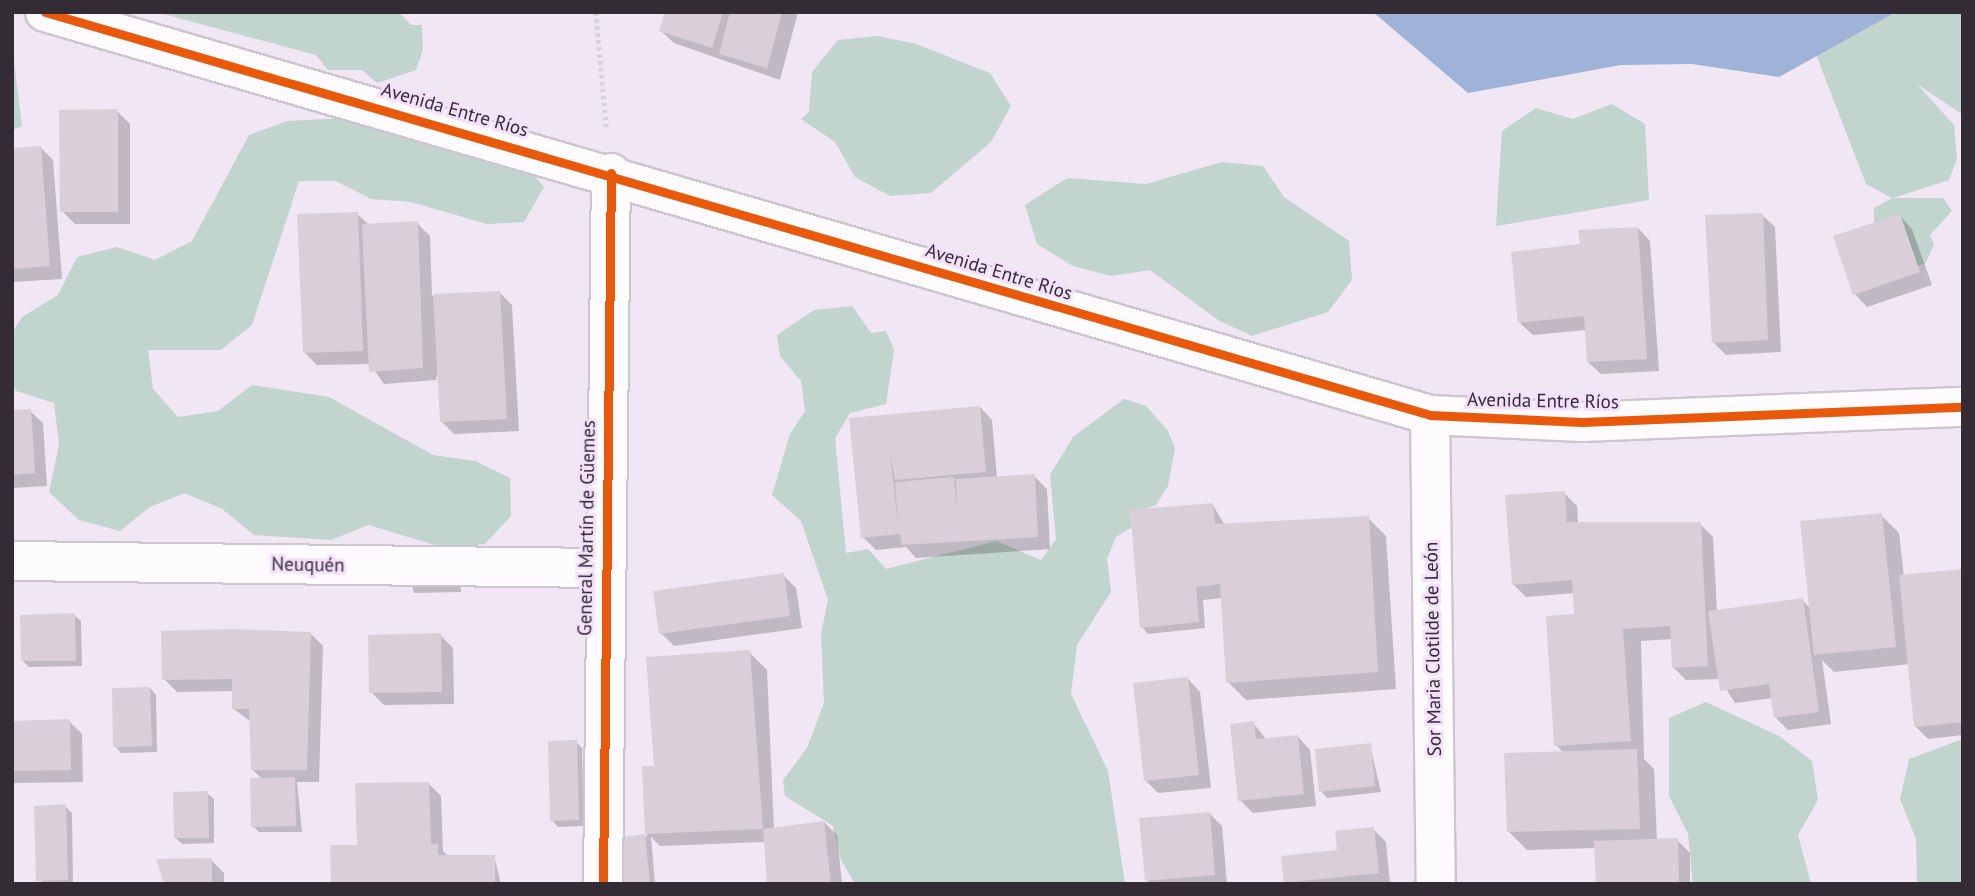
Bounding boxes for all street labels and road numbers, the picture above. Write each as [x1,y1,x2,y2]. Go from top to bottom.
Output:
street label: Avenida Entre Ríos [379,78,531,142]
street label: Avenida Entre Ríos [923,239,1075,305]
street label: Avenida Entre Ríos [1467,388,1619,414]
street label: General Martín de Güemes [574,420,600,636]
street label: Sor Maria Clotilde de León [1420,542,1446,756]
street label: Neuquén [271,553,345,577]

